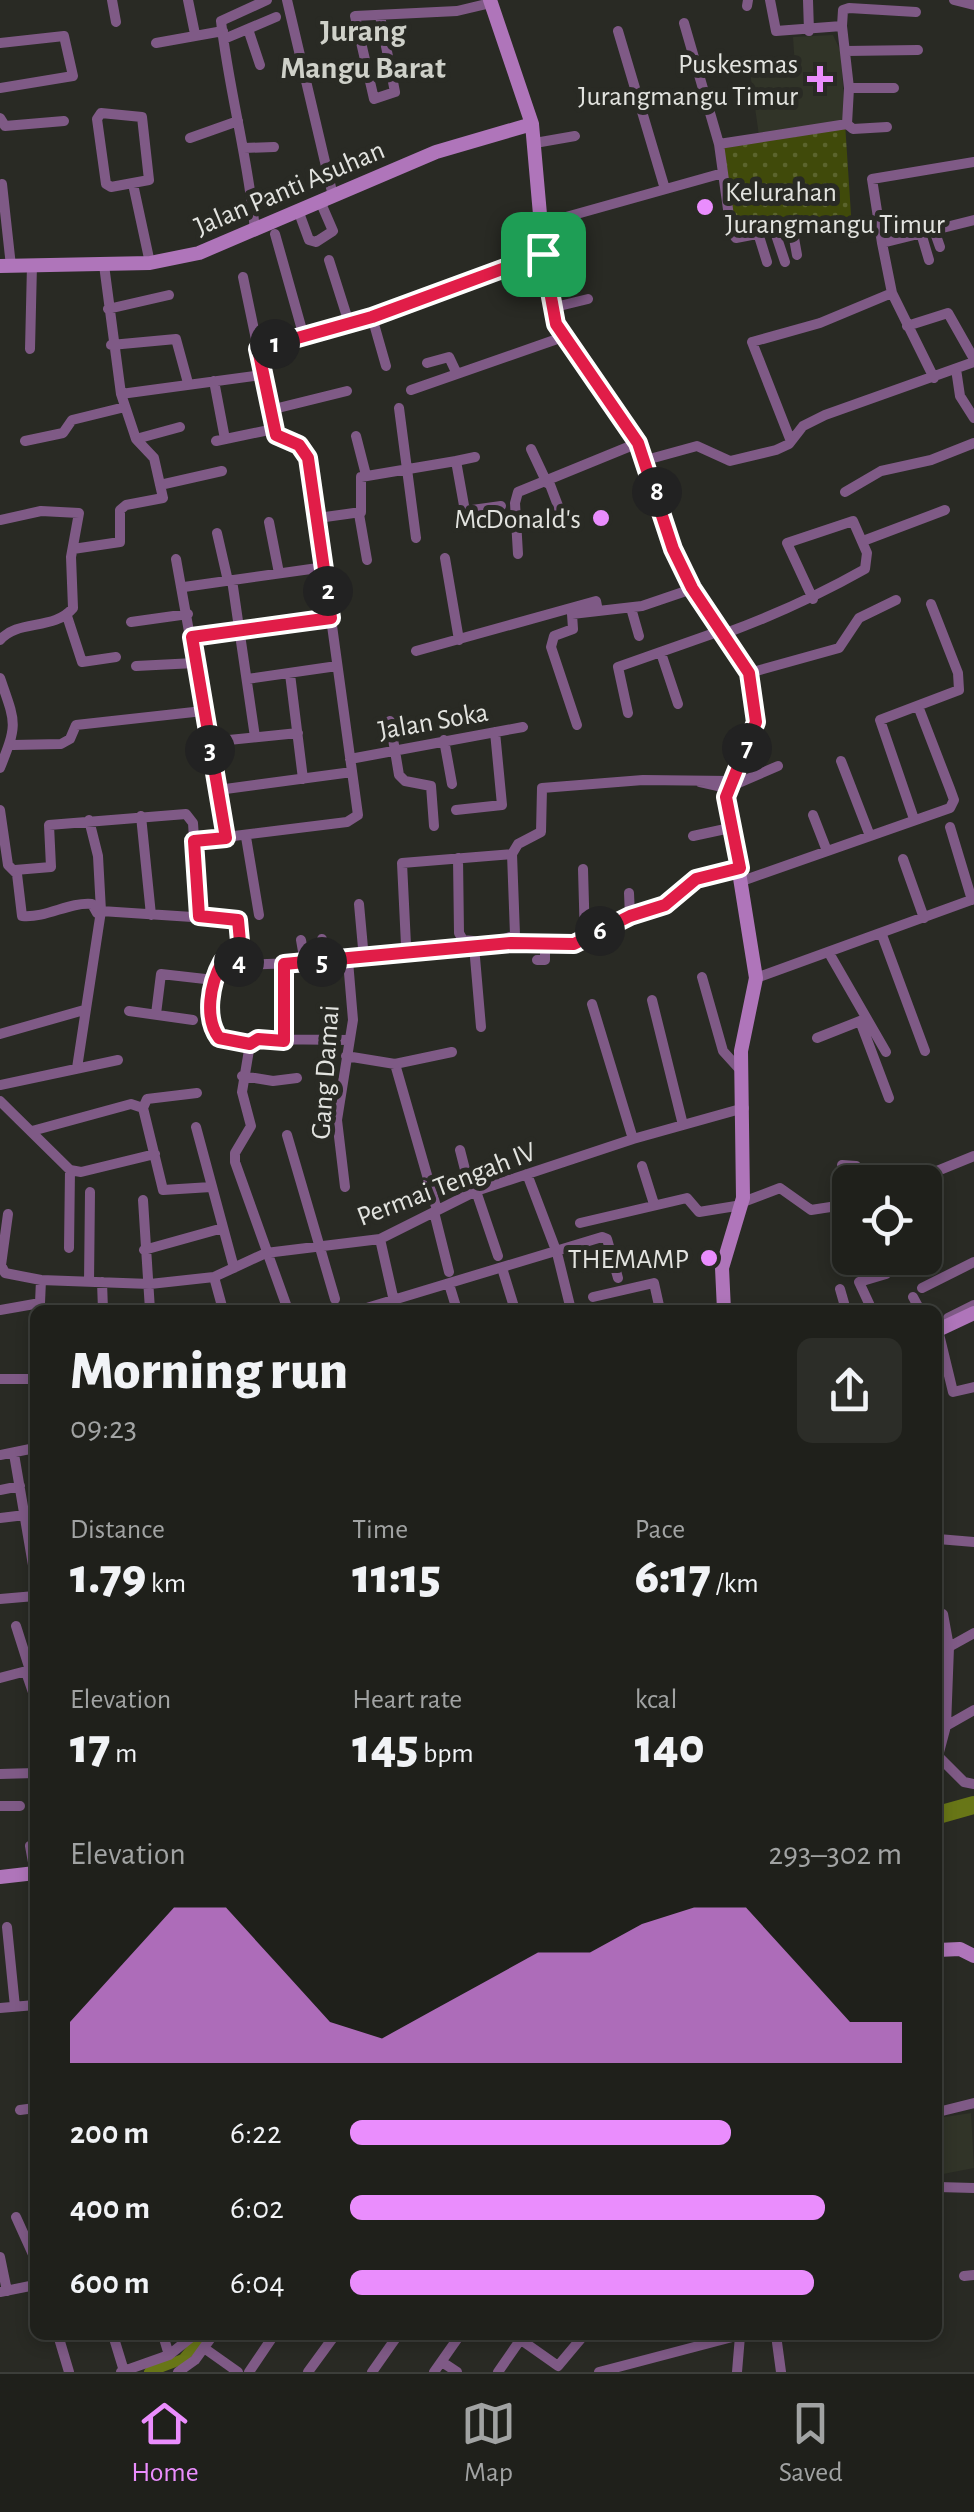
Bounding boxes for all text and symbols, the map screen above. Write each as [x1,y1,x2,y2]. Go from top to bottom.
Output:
district label: Jurang Mangu Barat [280,15,446,84]
place label: Puskesmas Jurangmangu Timur [578,51,798,111]
marker: Puskesmas Jurangmangu Timur [807,66,833,92]
street label: Jalan Panti Asuhan [191,136,389,241]
place label: Kelurahan Jurangmangu Timur [725,179,945,239]
marker: Kelurahan Jurangmangu Timur [694,196,716,218]
pin [501,212,586,297]
icon: arrive [516,227,571,282]
pin: 1 [250,319,300,369]
text: 1 [270,330,280,358]
pin: 8 [632,467,682,517]
text: 8 [650,478,664,506]
place label: McDonald's [454,506,581,534]
marker: McDonald's [590,507,612,529]
pin: 2 [303,566,353,616]
text: 2 [321,577,335,605]
street label: Jalan Soka [376,699,491,745]
pin: 7 [722,723,772,773]
pin: 3 [185,725,235,775]
text: 7 [741,734,753,762]
text: 3 [204,736,216,764]
pin: 6 [575,906,625,956]
text: 6 [593,917,607,945]
pin: 4 [214,937,264,987]
pin: 5 [297,937,347,987]
text: 4 [232,948,246,976]
text: 5 [316,948,328,976]
street label: Gang Damai [307,1004,345,1140]
street label: Permai Tengah IV [353,1138,540,1232]
map controls [832,1165,942,1275]
button: locate [832,1165,942,1275]
place label: THEMAMP [568,1246,689,1274]
marker: THEMAMP [698,1247,720,1269]
button: share [797,1338,902,1443]
text: Morning run [70,1344,348,1399]
text: 09:23 [70,1412,137,1444]
text: Distance [70,1516,165,1544]
text: Time [352,1516,408,1544]
text: Pace [635,1516,685,1544]
text: 1.79 [70,1552,146,1602]
text: 11:15 [352,1552,441,1602]
text: 6:17 [635,1552,711,1602]
text: km [146,1570,186,1598]
text: /km [711,1570,759,1598]
text: Elevation [70,1686,171,1714]
text: Heart rate [352,1686,462,1714]
text: kcal [635,1686,677,1714]
text: 17 [70,1722,110,1772]
text: 145 [352,1722,418,1772]
text: 140 [635,1722,705,1772]
text: m [110,1740,137,1768]
text: bpm [418,1740,474,1768]
text: Elevation [70,1838,186,1870]
text: 293–302 m [768,1838,902,1870]
text: 200 m [70,2117,149,2149]
text: 6:22 [230,2117,282,2149]
text: 400 m [70,2192,150,2224]
text: 6:02 [230,2192,284,2224]
text: 600 m [70,2267,149,2299]
text: 6:04 [230,2267,285,2299]
tab: Home [131,2396,199,2490]
tab: Map [461,2396,516,2490]
tab: Saved [779,2396,843,2490]

